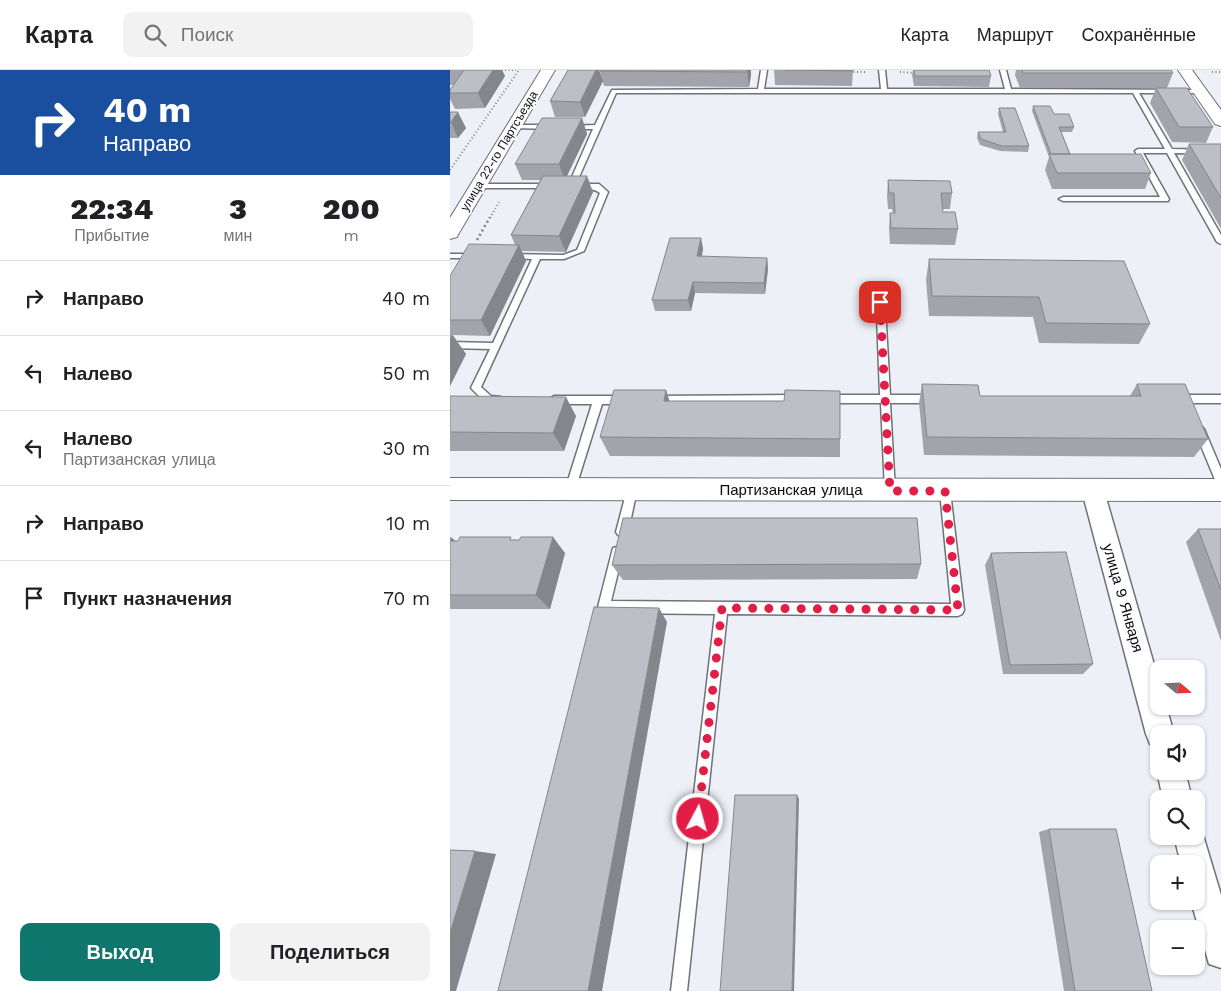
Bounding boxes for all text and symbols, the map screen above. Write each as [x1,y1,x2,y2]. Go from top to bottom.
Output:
search box [123,12,473,57]
text: Карта [25,21,93,49]
icon: search [141,21,169,49]
text: Поиск [181,23,233,46]
text: Карта [901,24,949,45]
text: Маршрут [977,24,1053,45]
text: Сохранённые [1081,24,1196,45]
street label: улица 22-го Партсъезда [458,88,541,214]
text: 40 m [103,89,191,131]
icon: right [20,90,85,155]
text: Направо [103,131,191,156]
text: 22:34 [70,191,153,226]
text: 3 [229,191,247,226]
text: 200 [323,191,380,226]
text: Прибытие [74,226,149,245]
text: мин [224,226,252,245]
text: m [344,226,359,245]
pin [859,281,901,323]
icon: right [20,284,48,312]
text: Направо [63,287,144,310]
text: 40 m [382,287,430,310]
icon: arrive [866,288,894,316]
icon: left [20,359,48,387]
text: Налево [63,362,133,385]
text: 50 m [383,362,430,385]
text: Налево [63,427,133,450]
icon: left [20,434,48,462]
text: 30 m [383,437,430,460]
text: Партизанская улица [63,450,216,469]
street label: Партизанская улица [719,481,863,499]
icon: right [20,509,48,537]
text: Направо [63,512,144,535]
text: 10 m [386,512,430,535]
street label: улица 9 Января [1099,542,1147,654]
icon: arrive [20,584,48,612]
text: Пункт назначения [63,587,232,610]
text: 70 m [383,587,430,610]
north arrow [1150,660,1205,715]
map controls [1150,660,1205,975]
button: sound [1150,725,1205,780]
button: search [1150,790,1205,845]
position arrow [671,792,723,844]
button: + [1150,855,1205,910]
button: − [1150,920,1205,975]
button: Выход [20,923,220,981]
button: Поделиться [230,923,430,981]

